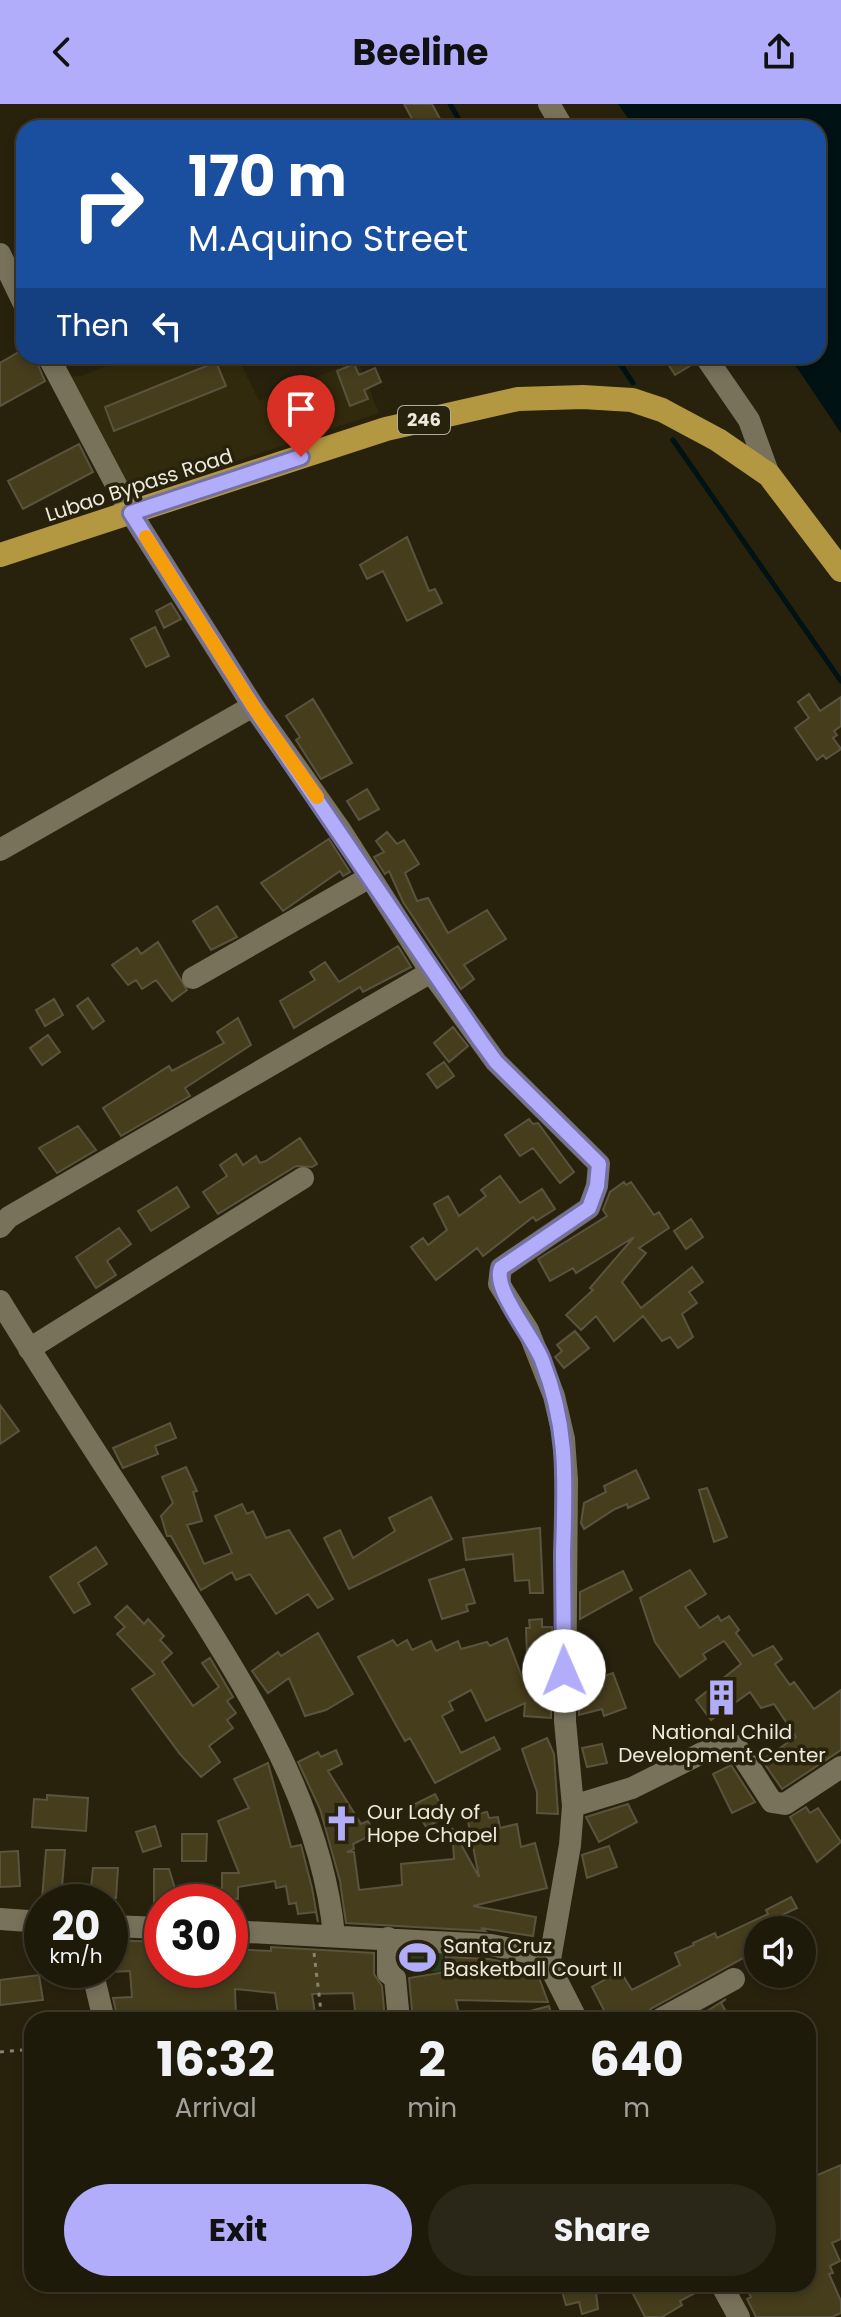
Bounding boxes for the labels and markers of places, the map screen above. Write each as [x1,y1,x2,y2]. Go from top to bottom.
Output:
pin [267,375,335,457]
building icon: National Child Development Center [703,1678,741,1716]
place label: National Child Development Center [618,1718,826,1769]
place label: Our Lady of Hope Chapel [367,1798,498,1849]
church icon: Our Lady of Hope Chapel [322,1804,360,1842]
place label: Santa Cruz Basketball Court II [443,1932,622,1983]
sports icon: Santa Cruz Basketball Court II [398,1938,436,1976]

